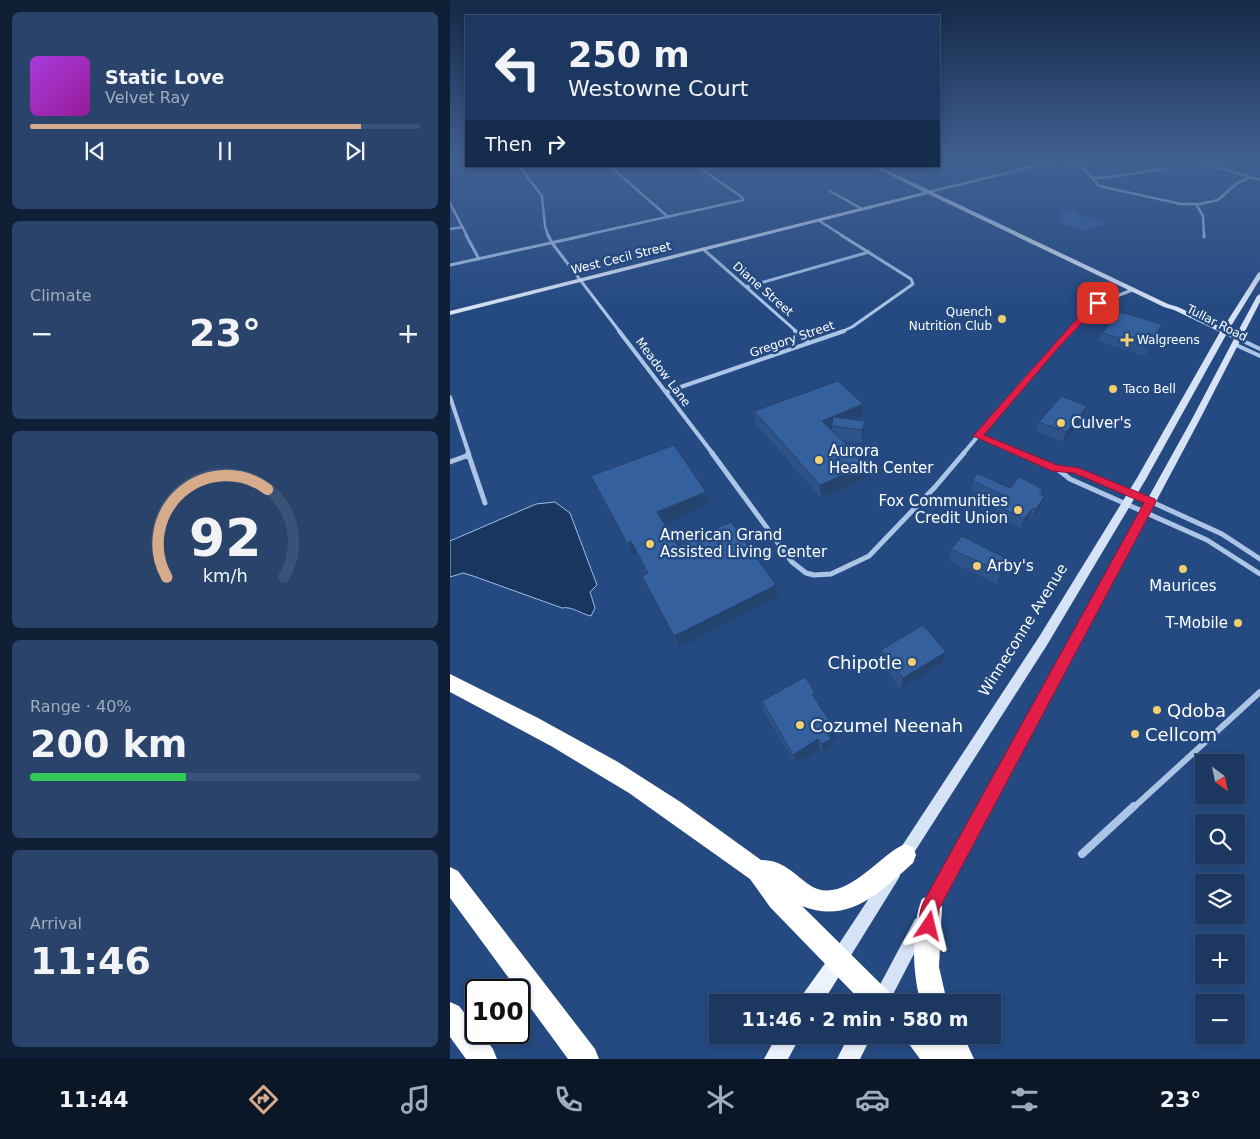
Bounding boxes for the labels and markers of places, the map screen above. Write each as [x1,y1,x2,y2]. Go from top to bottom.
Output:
pin [1077,282,1119,324]
place label: Quench Nutrition Club [909,305,992,333]
marker: Quench Nutrition Club [996,313,1008,325]
place label: Walgreens [1137,333,1200,347]
marker: Walgreens [1121,334,1133,346]
place label: Taco Bell [1122,382,1176,396]
marker: Taco Bell [1107,383,1119,395]
place label: Culver's [1071,414,1132,432]
marker: Culver's [1055,417,1067,429]
place label: Aurora Health Center [829,442,934,477]
marker: Aurora Health Center [813,454,825,466]
place label: Fox Communities Credit Union [878,492,1008,527]
marker: Fox Communities Credit Union [1012,504,1024,516]
place label: American Grand Assisted Living Center [660,526,828,561]
marker: American Grand Assisted Living Center [644,538,656,550]
place label: Arby's [987,557,1034,575]
marker: Arby's [971,560,983,572]
marker: Maurices [1177,563,1189,575]
place label: Maurices [1149,577,1217,595]
place label: T-Mobile [1165,614,1228,632]
marker: T-Mobile [1232,617,1244,629]
place label: Chipotle [827,652,902,673]
marker: Chipotle [906,656,918,668]
place label: Qdoba [1167,700,1226,721]
marker: Qdoba [1151,704,1163,716]
place label: Cozumel Neenah [810,715,963,736]
marker: Cozumel Neenah [794,719,806,731]
place label: Cellcom [1145,724,1217,745]
marker: Cellcom [1129,728,1141,740]

